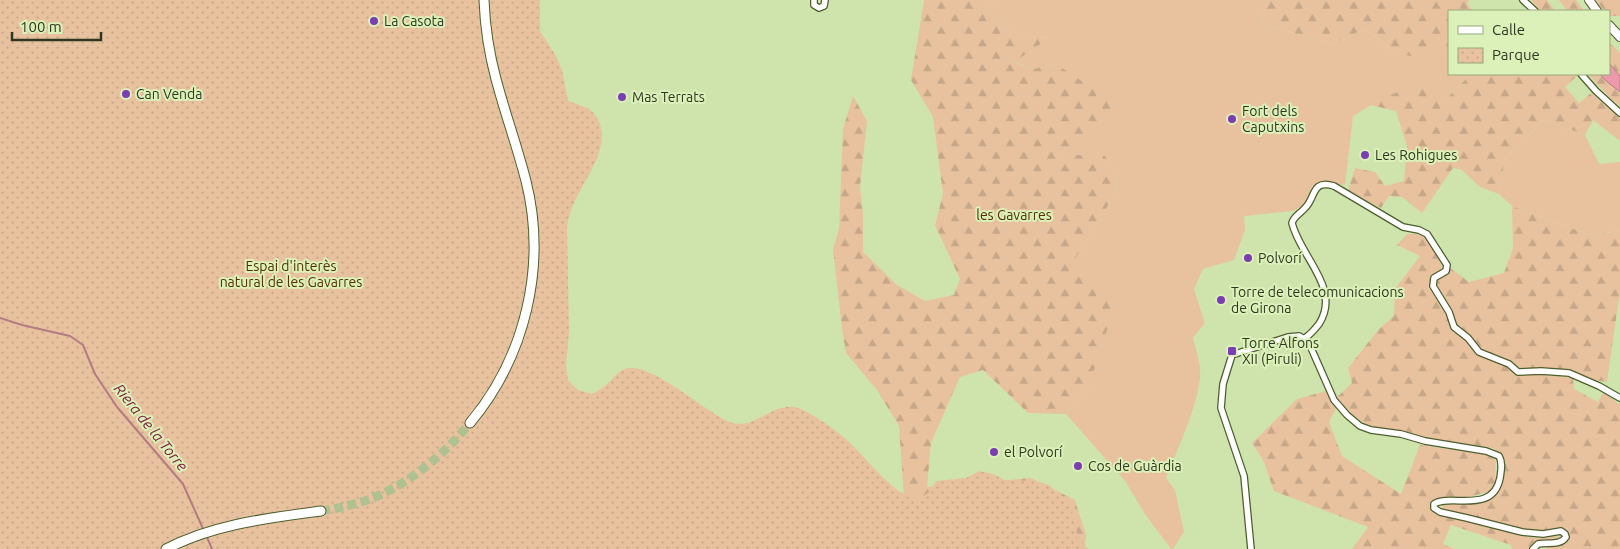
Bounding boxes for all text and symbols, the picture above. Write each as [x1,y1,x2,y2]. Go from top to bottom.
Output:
scale bar [12,10,101,42]
legend [1448,10,1610,75]
place label: La Casota [384,13,444,29]
marker: La Casota [368,15,380,27]
text: 100 m [20,18,62,35]
text: Calle [1492,21,1525,38]
text: Parque [1492,46,1540,63]
place label: Can Venda [136,86,203,102]
marker: Can Venda [120,88,132,100]
place label: Mas Terrats [632,89,705,105]
marker: Mas Terrats [616,91,628,103]
place label: Fort dels Caputxins [1242,103,1304,135]
marker: Fort dels Caputxins [1226,113,1238,125]
place label: Les Rohigues [1375,147,1457,163]
marker: Les Rohigues [1359,149,1371,161]
park label: les Gavarres [976,207,1052,223]
place label: Polvorí [1258,250,1302,266]
marker: Polvorí [1242,252,1254,264]
park label: Espai d'interès natural de les Gavarres [220,258,362,290]
place label: Torre de telecomunicacions de Girona [1231,284,1404,316]
marker: Torre de telecomunicacions de Girona [1215,294,1227,306]
place label: Torre Alfons XII (Piruli) [1242,335,1319,367]
marker: Torre Alfons XII (Piruli) [1226,345,1238,357]
water label: Riera de la Torre [111,380,192,474]
place label: el Polvorí [1004,444,1063,460]
marker: el Polvorí [988,446,1000,458]
place label: Cos de Guàrdia [1088,458,1182,474]
marker: Cos de Guàrdia [1072,460,1084,472]

